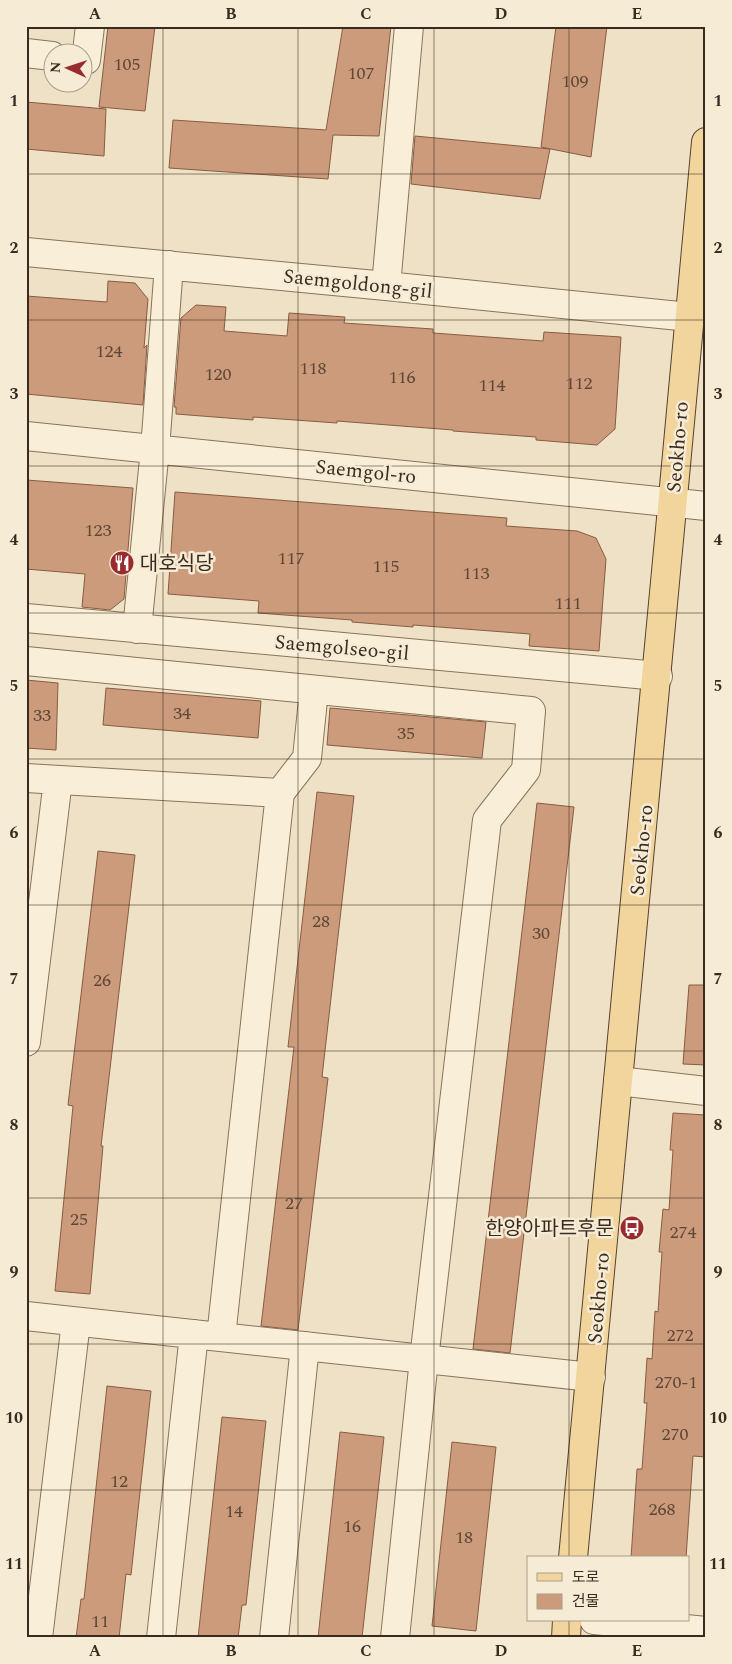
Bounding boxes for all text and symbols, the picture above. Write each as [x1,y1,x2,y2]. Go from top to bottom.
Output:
text: A [89,2,102,26]
text: B [225,2,237,26]
text: C [360,2,372,26]
text: D [495,2,508,26]
text: E [632,2,642,26]
north arrow [42,42,92,92]
house number: 105 [114,51,141,78]
house number: 107 [348,60,375,87]
text: N [45,61,66,74]
house number: 109 [562,68,589,95]
text: 1 [10,89,18,113]
text: 1 [714,89,722,113]
text: 2 [10,236,19,260]
text: 2 [714,236,723,260]
street label: Saemgoldong-gil [282,261,434,307]
house number: 124 [96,338,123,365]
house number: 118 [300,355,327,382]
house number: 120 [205,361,232,388]
house number: 116 [389,364,416,391]
house number: 112 [566,370,593,397]
house number: 114 [479,372,506,399]
text: 3 [10,382,19,406]
text: 3 [714,382,723,406]
street label: Seokho-ro [659,400,697,494]
street label: Saemgol-ro [314,452,418,492]
house number: 123 [85,517,112,544]
text: 4 [10,528,19,552]
text: 4 [714,528,723,552]
house number: 117 [278,545,305,572]
place label: 대호식당 [140,549,214,579]
restaurant icon: 대호식당 [109,550,135,576]
house number: 115 [373,553,400,580]
house number: 113 [463,560,490,587]
house number: 111 [555,590,582,617]
street label: Saemgolseo-gil [273,627,410,669]
text: 5 [10,674,18,698]
text: 5 [714,674,722,698]
house number: 34 [173,700,191,727]
house number: 33 [33,702,51,729]
house number: 35 [397,720,415,747]
street label: Seokho-ro [622,803,662,897]
text: 6 [10,821,19,845]
text: 6 [714,821,723,845]
house number: 28 [312,908,330,935]
house number: 30 [532,920,550,947]
text: 7 [10,967,19,991]
house number: 26 [93,967,111,994]
text: 7 [714,967,723,991]
text: 8 [10,1113,19,1137]
text: 8 [714,1113,723,1137]
house number: 27 [285,1190,303,1217]
house number: 25 [70,1206,88,1233]
place label: 한양아파트후문 [485,1214,614,1244]
bus stop icon: 한양아파트후문 [619,1215,645,1241]
house number: 274 [670,1219,697,1246]
street label: Seokho-ro [580,1251,618,1345]
text: 9 [10,1260,19,1284]
text: 9 [714,1260,723,1284]
house number: 272 [667,1322,694,1349]
house number: 270-1 [655,1369,697,1396]
text: 10 [5,1406,23,1430]
text: 10 [709,1406,727,1430]
house number: 270 [662,1421,689,1448]
house number: 12 [110,1468,128,1495]
house number: 268 [649,1496,676,1523]
house number: 14 [225,1498,243,1525]
house number: 16 [343,1513,361,1540]
house number: 18 [455,1524,473,1551]
text: 11 [5,1552,23,1576]
text: 11 [709,1552,727,1576]
legend [527,1556,690,1622]
text: 도로 [572,1566,600,1589]
text: 건물 [572,1590,600,1613]
house number: 11 [91,1608,109,1635]
text: A [89,1639,102,1663]
text: B [225,1639,237,1663]
text: C [360,1639,372,1663]
text: D [495,1639,508,1663]
text: E [632,1639,642,1663]

